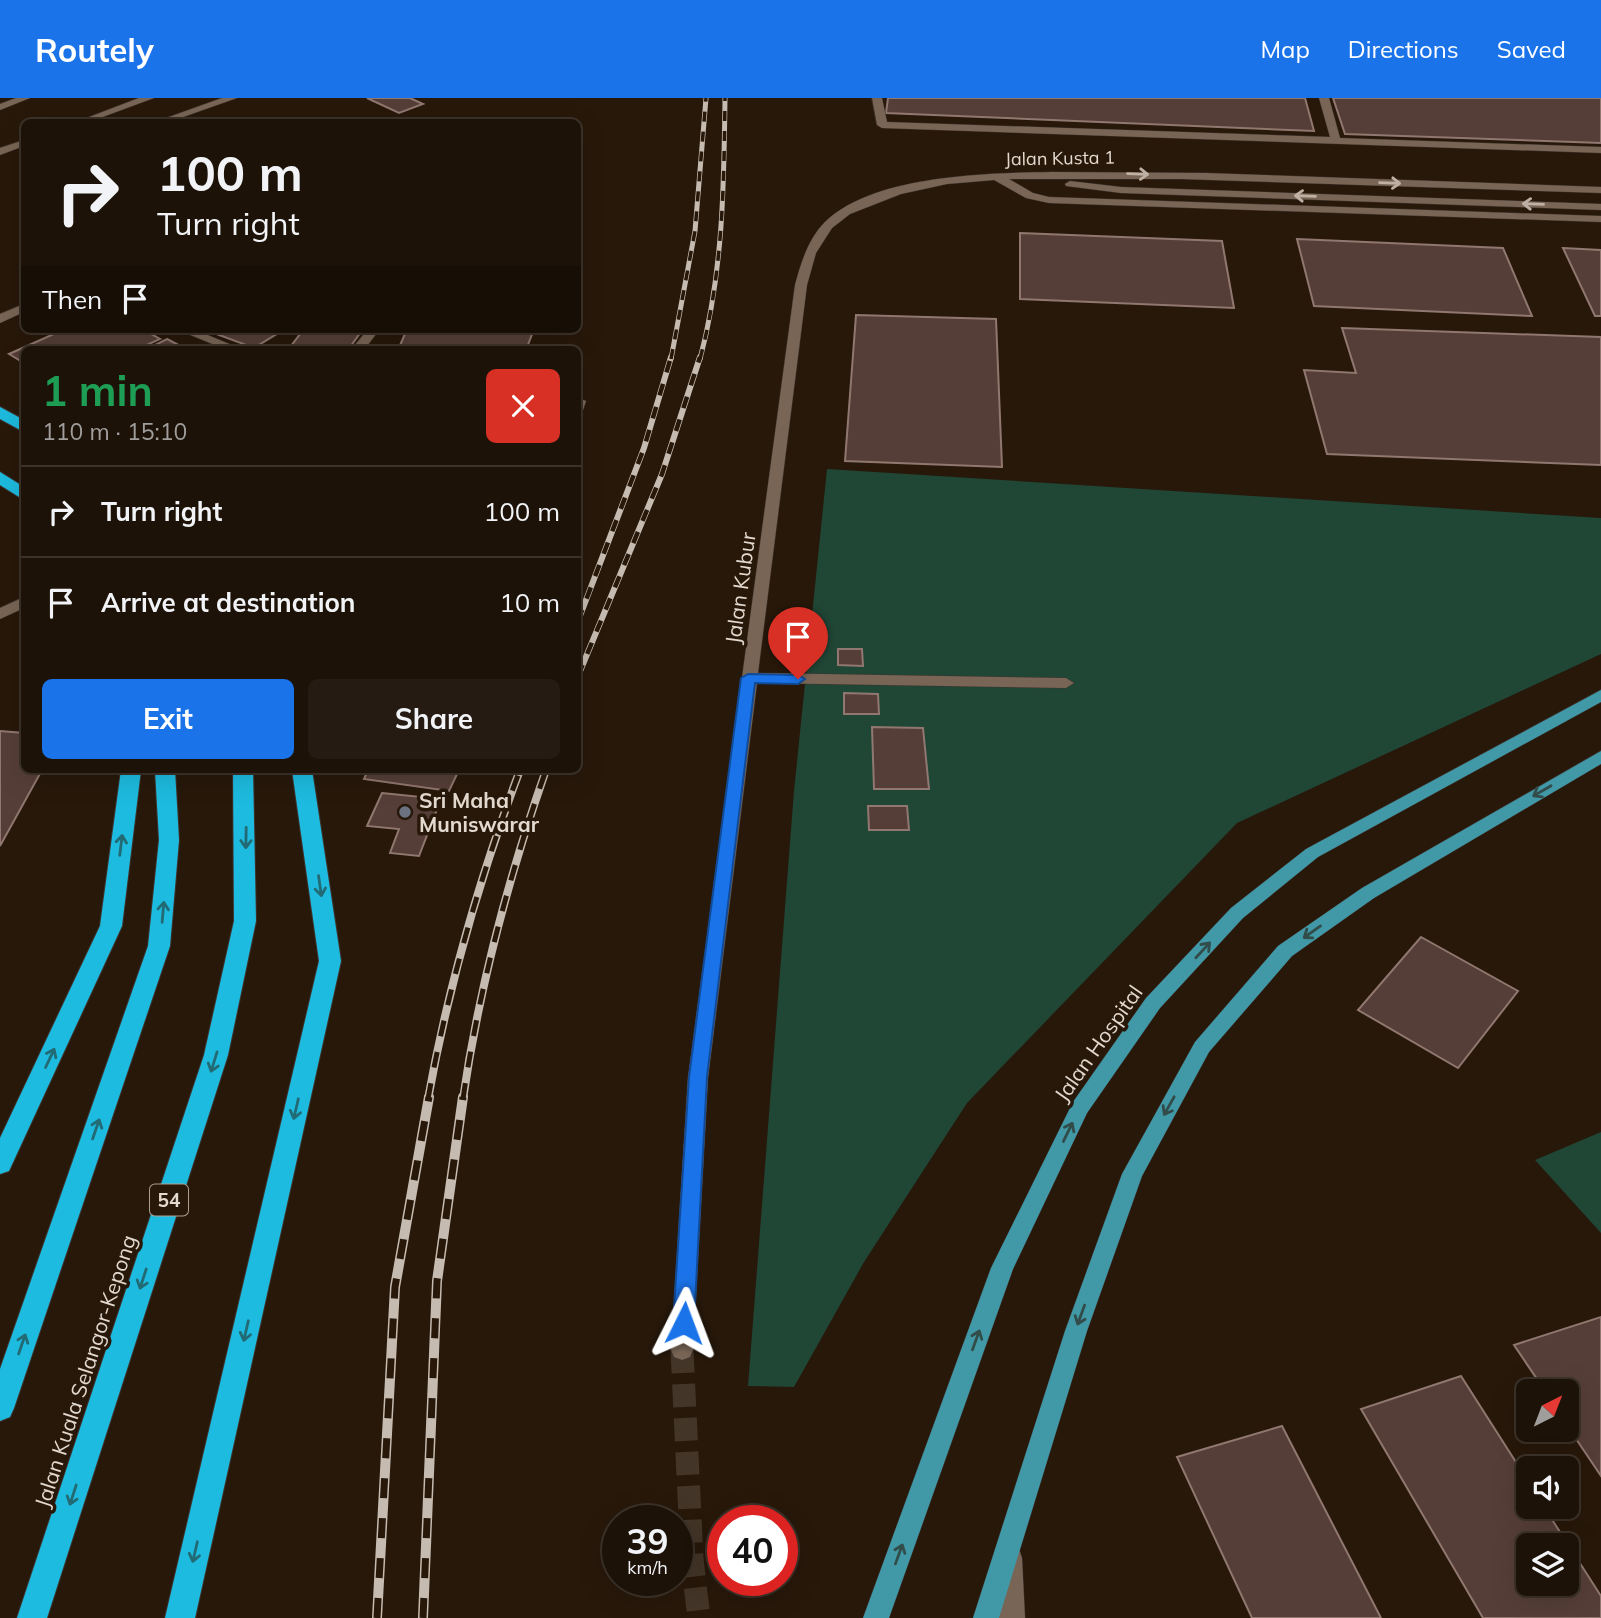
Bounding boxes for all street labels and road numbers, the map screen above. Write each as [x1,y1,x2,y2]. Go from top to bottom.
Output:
street label: Jalan Kusta 1 [1005,146,1115,170]
street label: Jalan Kubur [719,530,761,645]
street label: Jalan Hospital [1048,980,1148,1106]
road number: 54 [150,1184,188,1216]
street label: Jalan Kuala Selangor-Kepong [29,1231,141,1511]

